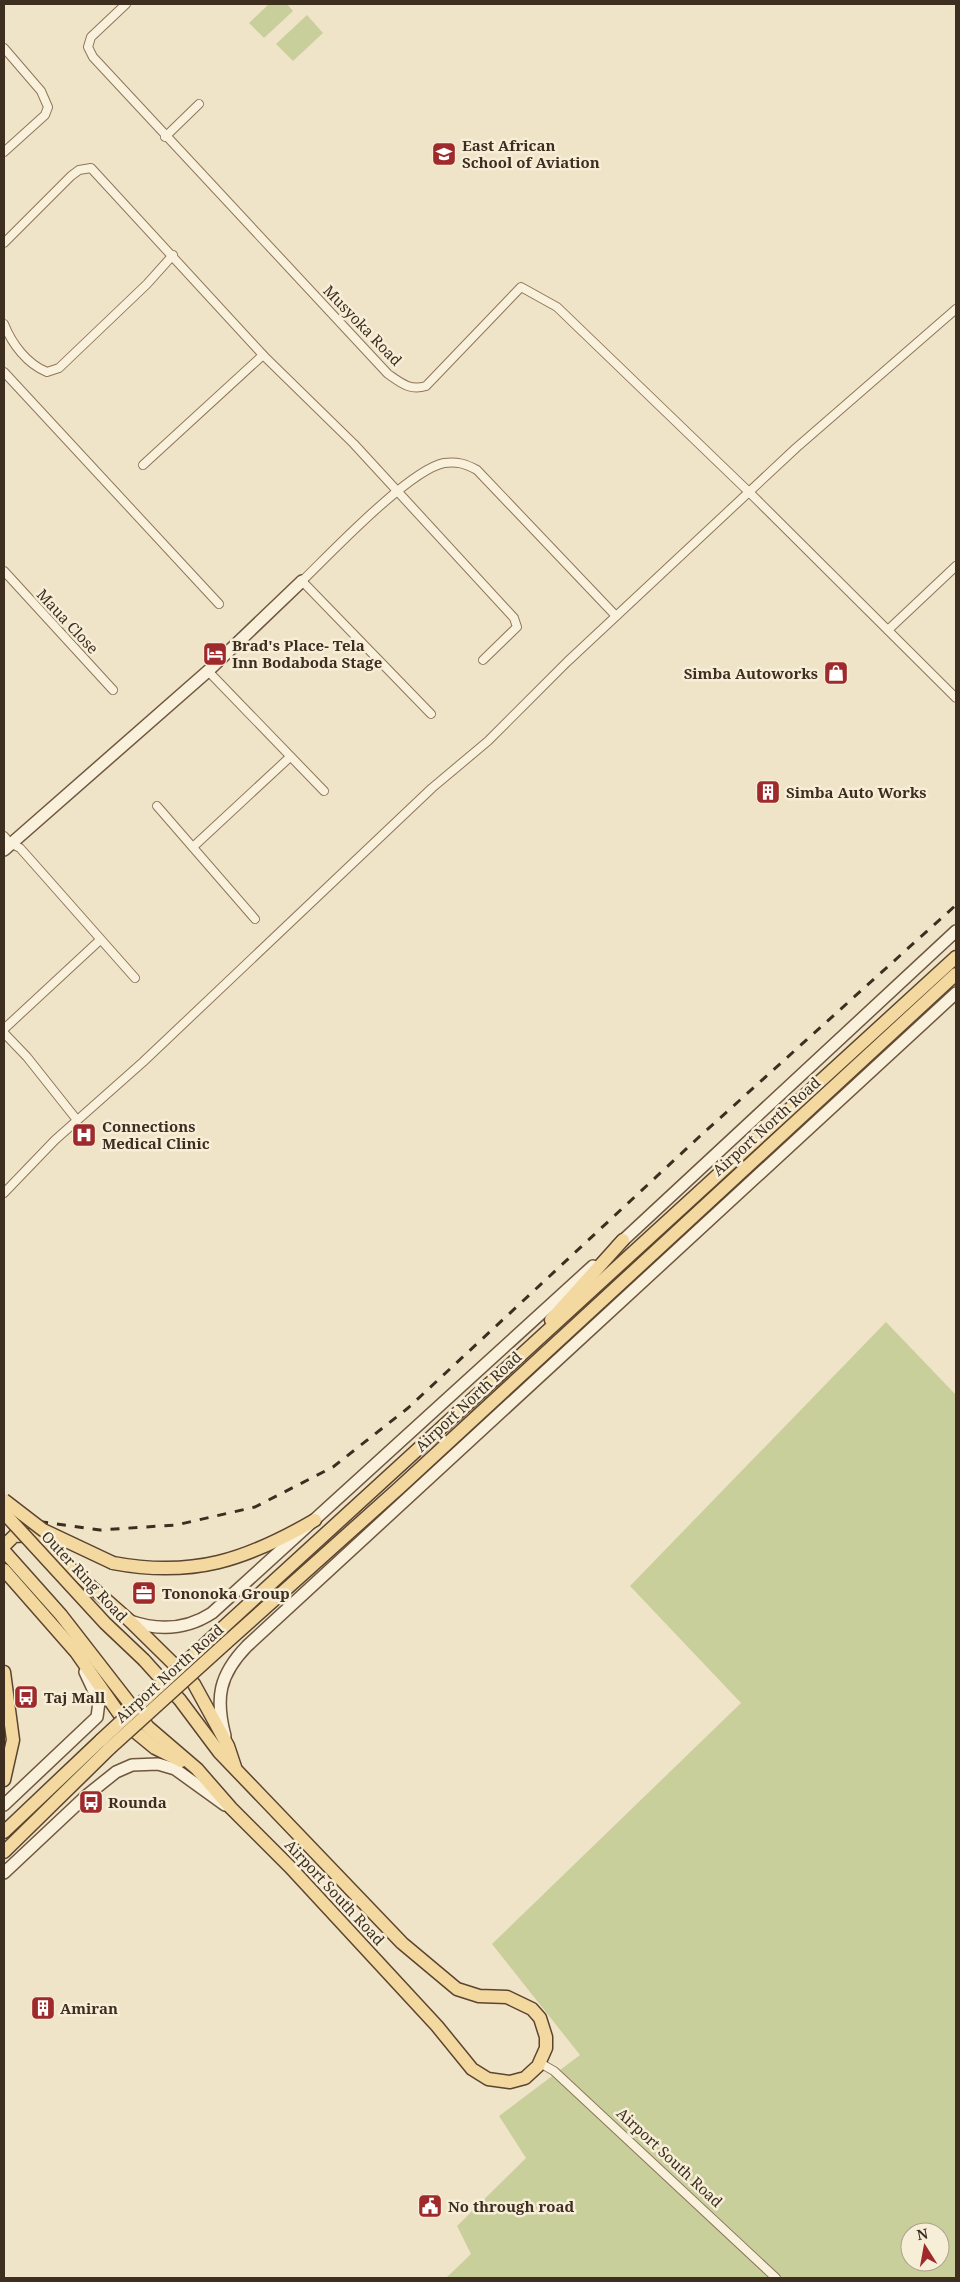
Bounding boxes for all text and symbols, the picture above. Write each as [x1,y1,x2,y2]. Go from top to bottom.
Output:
place label: East African School of Aviation [462,135,600,172]
school or university icon: East African School of Aviation [431,141,457,167]
street label: Musyoka Road [319,280,407,370]
street label: Maua Close [33,584,103,658]
place label: Brad's Place- Tela Inn Bodaboda Stage [232,635,382,672]
hotel icon: Brad's Place- Tela Inn Bodaboda Stage [202,641,228,667]
shop icon: Simba Autoworks [823,660,849,686]
place label: Simba Autoworks [684,663,818,683]
building icon: Simba Auto Works [755,779,781,805]
place label: Simba Auto Works [786,782,927,802]
street label: Airport North Road [708,1072,824,1180]
place label: Connections Medical Clinic [102,1116,210,1153]
hospital icon: Connections Medical Clinic [71,1122,97,1148]
street label: Airport North Road [411,1346,525,1456]
street label: Outer Ring Road [38,1526,132,1626]
office icon: Tononoka Group [131,1580,157,1606]
place label: Tononoka Group [162,1583,290,1603]
street label: Airport North Road [111,1619,227,1727]
bus stop icon: Taj Mall [13,1684,39,1710]
place label: Taj Mall [44,1687,106,1707]
bus stop icon: Rounda [78,1789,104,1815]
place label: Rounda [108,1792,167,1812]
street label: Airport South Road [281,1835,389,1949]
building icon: Amiran [30,1995,56,2021]
place label: Amiran [60,1998,118,2018]
street label: Airport South Road [613,2103,727,2211]
public building icon: No through road [417,2193,443,2219]
place label: No through road [448,2196,574,2216]
north arrow [900,2222,950,2272]
text: N [915,2223,930,2244]

